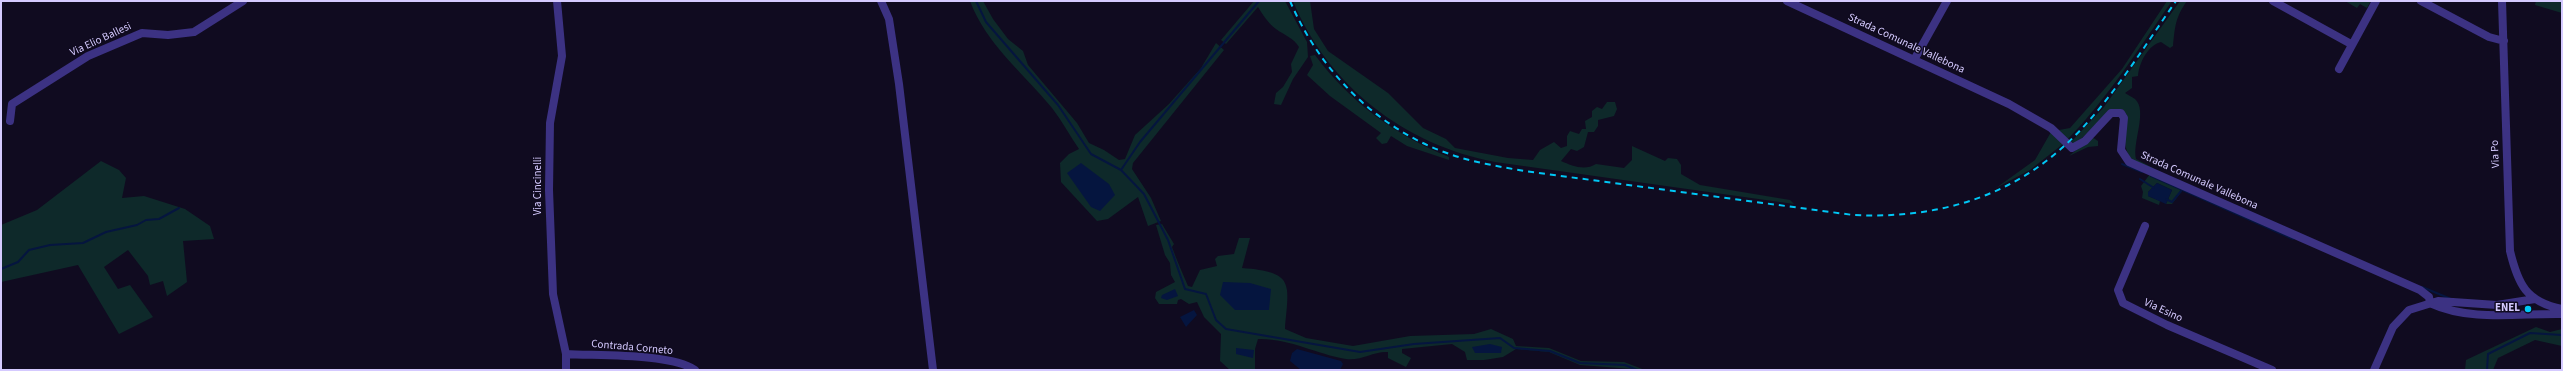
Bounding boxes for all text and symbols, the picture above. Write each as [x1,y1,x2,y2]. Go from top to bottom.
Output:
street label: Strada Comunale Vallebona [1846,11,1966,77]
street label: Via Elio Ballesi [68,20,134,60]
street label: Via Po [2489,140,2503,168]
street label: Strada Comunale Vallebona [2138,149,2260,213]
street label: Via Cincinelli [532,157,546,215]
street label: Via Esino [2142,296,2184,326]
place label: ENEL [2495,302,2520,316]
marker: ENEL [2523,304,2533,314]
street label: Contrada Corneto [591,338,673,358]

